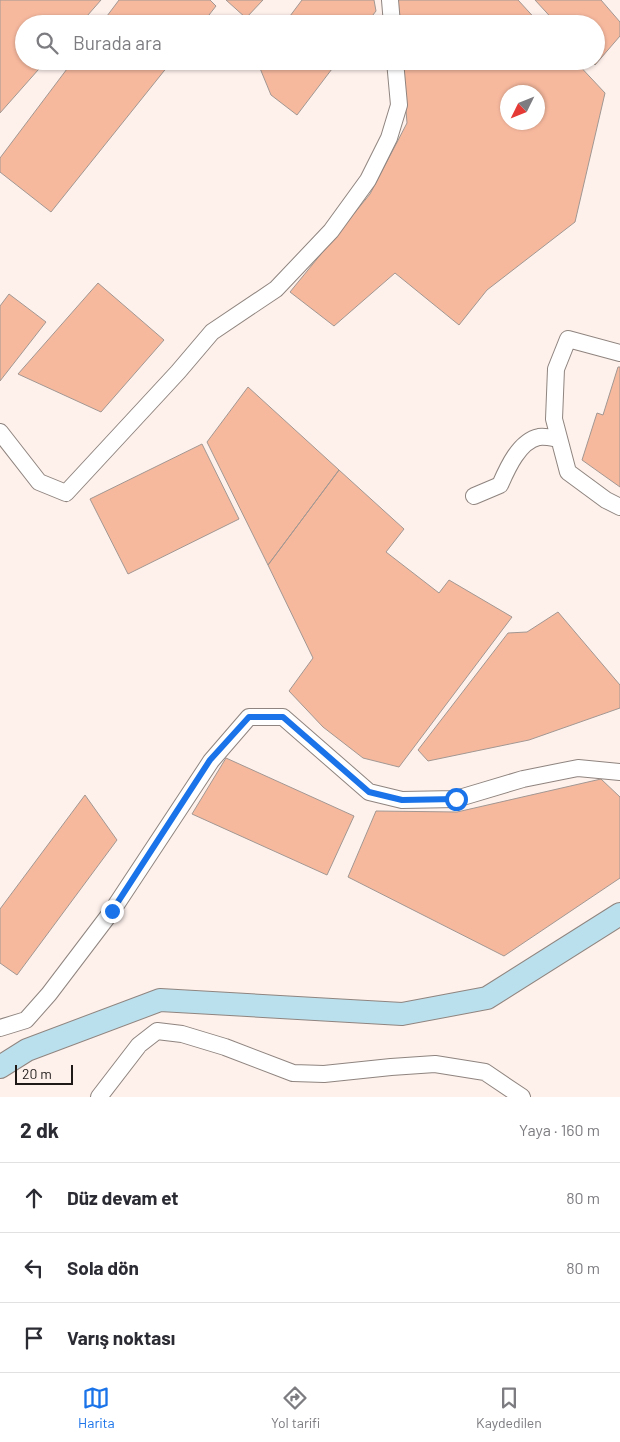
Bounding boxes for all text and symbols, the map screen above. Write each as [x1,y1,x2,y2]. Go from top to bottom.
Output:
search box [15,15,605,70]
icon: search [33,29,61,57]
text: Burada ara [73,31,162,54]
north arrow [500,85,545,130]
route start [445,788,468,811]
route end [101,900,124,923]
scale bar [15,1062,72,1085]
text: 20 m [22,1065,52,1082]
text: 2 dk [20,1117,59,1142]
text: Yaya · 160 m [519,1120,600,1139]
icon: ahead [20,1184,48,1212]
text: Düz devam et [67,1186,179,1209]
text: 80 m [566,1188,600,1207]
icon: left [20,1254,48,1282]
text: Sola dön [67,1256,139,1279]
text: 80 m [566,1258,600,1277]
icon: arrive [20,1324,48,1352]
text: Varış noktası [67,1326,175,1349]
tab: Harita [78,1384,115,1431]
tab: Yol tarifi [271,1384,320,1431]
tab: Kaydedilen [476,1384,542,1431]

